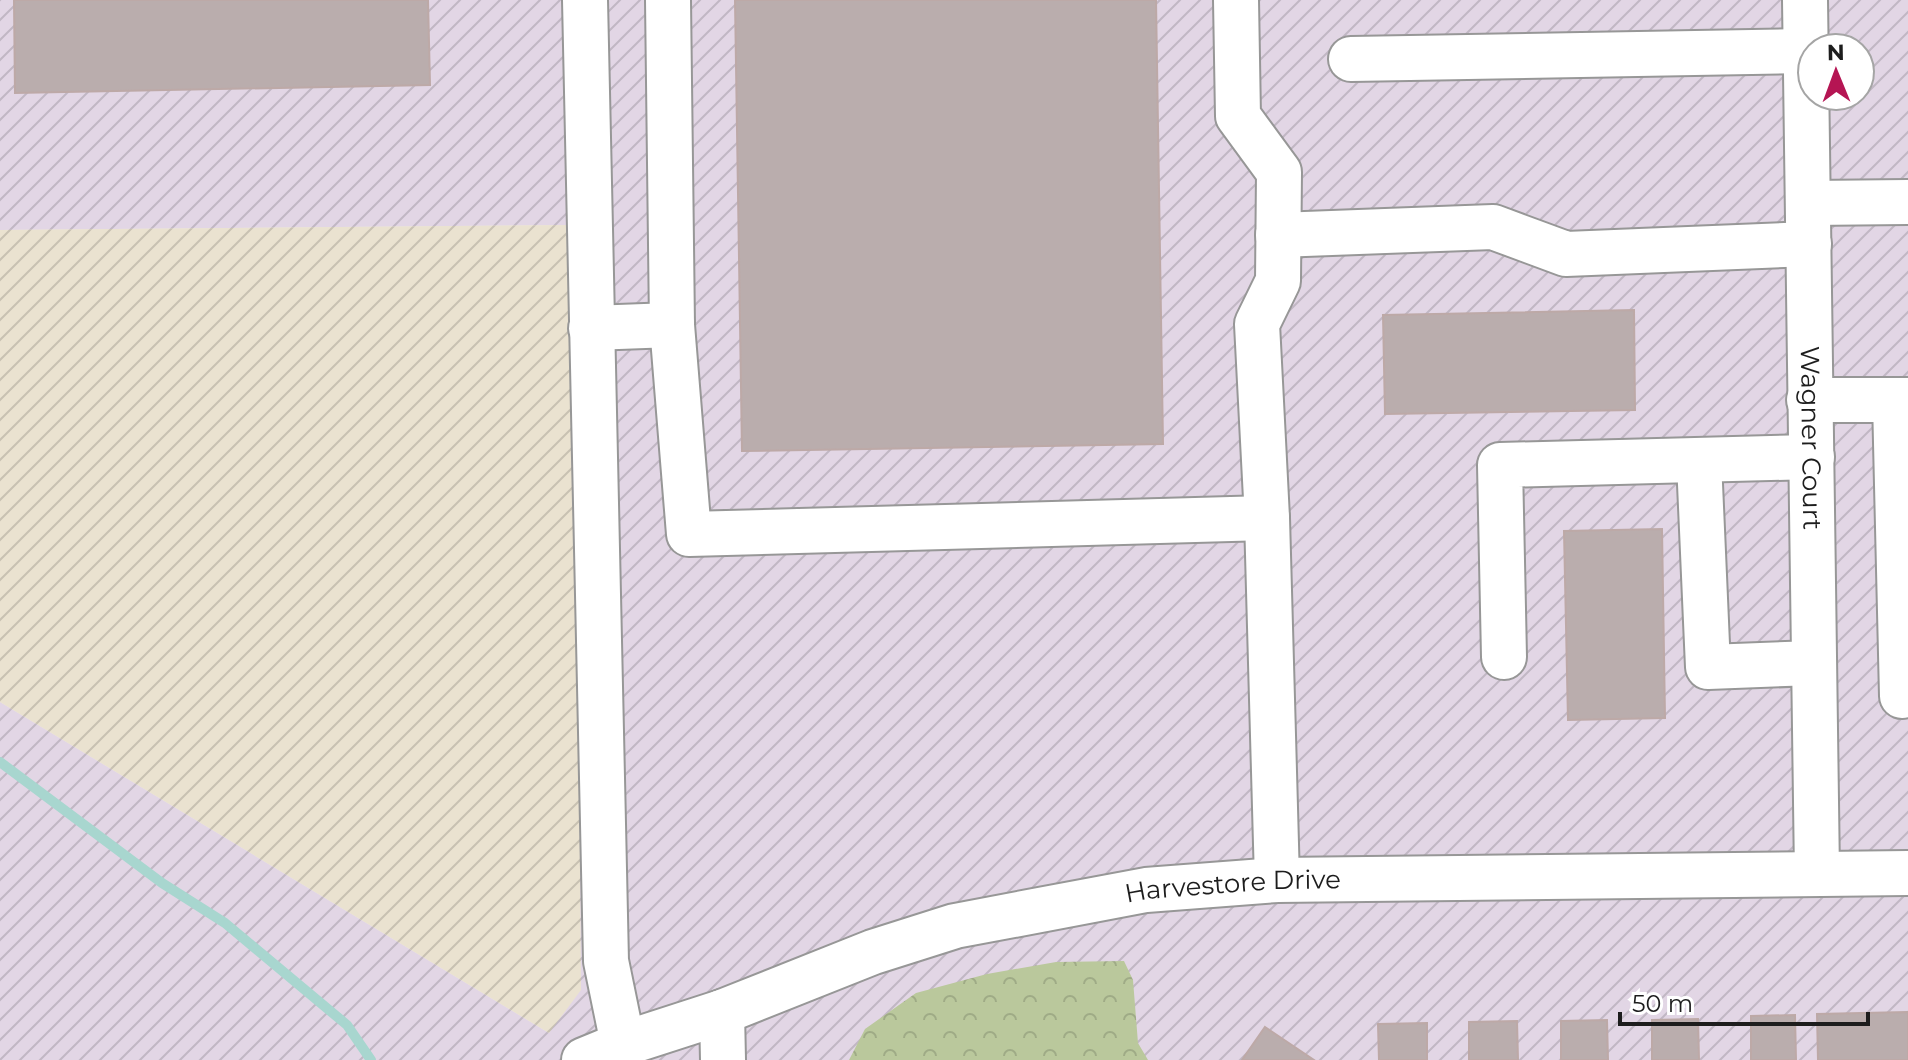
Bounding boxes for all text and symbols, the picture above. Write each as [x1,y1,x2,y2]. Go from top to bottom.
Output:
north arrow [1796,32,1876,112]
text: N [1827,39,1845,66]
street label: Wagner Court [1794,346,1828,530]
street label: Harvestore Drive [1122,863,1341,910]
scale bar [1620,976,1868,1026]
text: 50 m [1632,989,1693,1018]

